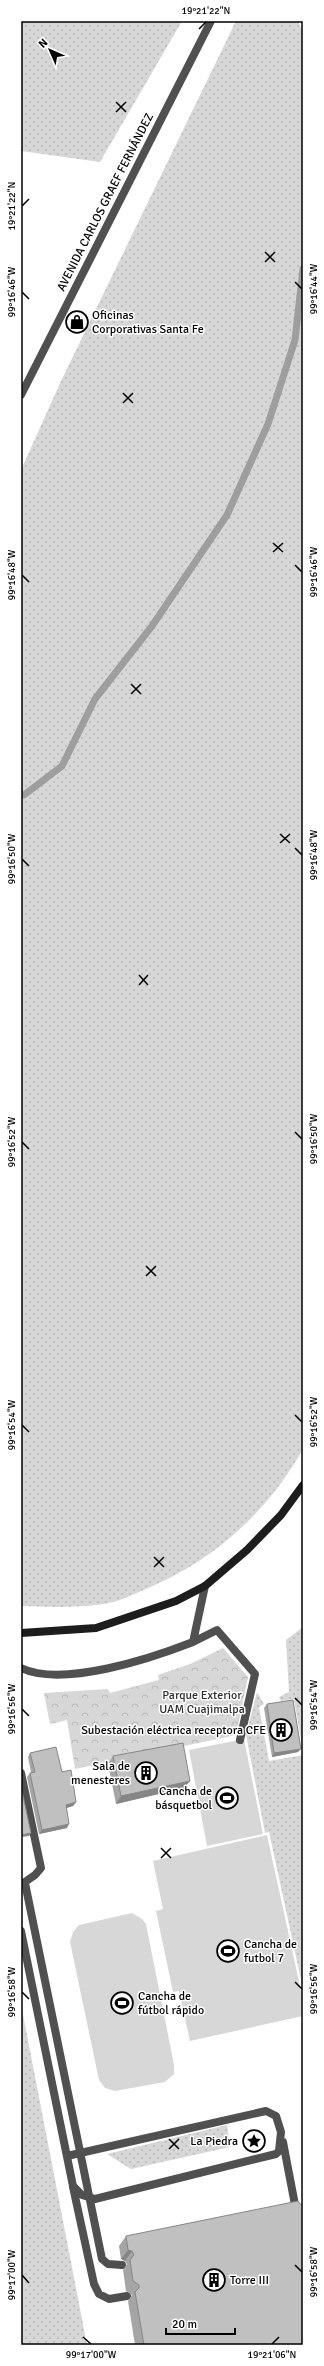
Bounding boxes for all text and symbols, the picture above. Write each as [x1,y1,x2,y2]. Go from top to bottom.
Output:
text: 19°21'22"N [182,5,230,17]
north arrow [30,30,70,70]
text: N [36,36,51,51]
street label: AVENIDA CARLOS GRAEF FERNÁNDEZ [54,110,157,294]
text: 19°21'22"N [6,182,18,230]
text: 99°16'44"W [308,263,320,314]
text: 99°16'46"W [6,266,18,317]
place label: Oficinas Corporativas Santa Fe [92,308,204,337]
shop icon: Oficinas Corporativas Santa Fe [64,309,90,335]
text: 99°16'46"W [308,546,320,597]
text: 99°16'48"W [6,549,18,600]
text: 99°16'48"W [308,829,320,880]
text: 99°16'50"W [6,833,18,884]
text: 99°16'50"W [308,1113,320,1164]
text: 99°16'52"W [6,1116,18,1167]
text: 99°16'52"W [308,1396,320,1447]
text: 99°16'54"W [6,1399,18,1450]
text: 99°16'54"W [308,1679,320,1730]
text: 99°16'56"W [6,1683,18,1734]
park label: Parque Exterior UAM Cuajimalpa [159,1688,245,1717]
building icon: Subestación eléctrica receptora CFE [268,1717,294,1743]
place label: Subestación eléctrica receptora CFE [81,1723,266,1738]
place label: Sala de menesteres [71,1759,130,1788]
building icon: Sala de menesteres [133,1760,159,1786]
place label: Cancha de básquetbol [155,1784,212,1813]
sports icon: Cancha de básquetbol [214,1785,240,1811]
place label: Cancha de futbol 7 [244,1937,297,1966]
sports icon: Cancha de futbol 7 [215,1938,241,1964]
text: 99°16'56"W [308,1963,320,2014]
text: 99°16'58"W [6,1966,18,2017]
place label: Cancha de fútbol rápido [138,1989,204,2018]
sports icon: Cancha de fútbol rápido [109,1990,135,2016]
place icon: La Piedra [241,2128,267,2154]
place label: La Piedra [190,2134,238,2149]
text: 99°16'58"W [308,2246,320,2297]
text: 99°17'00"W [6,2249,18,2300]
building icon: Torre III [201,2267,227,2293]
place label: Torre III [230,2273,269,2288]
scale bar [166,2310,235,2336]
text: 20 m [172,2317,197,2332]
text: 99°17'00"W [66,2349,117,2361]
text: 19°21'06"N [248,2349,296,2361]

